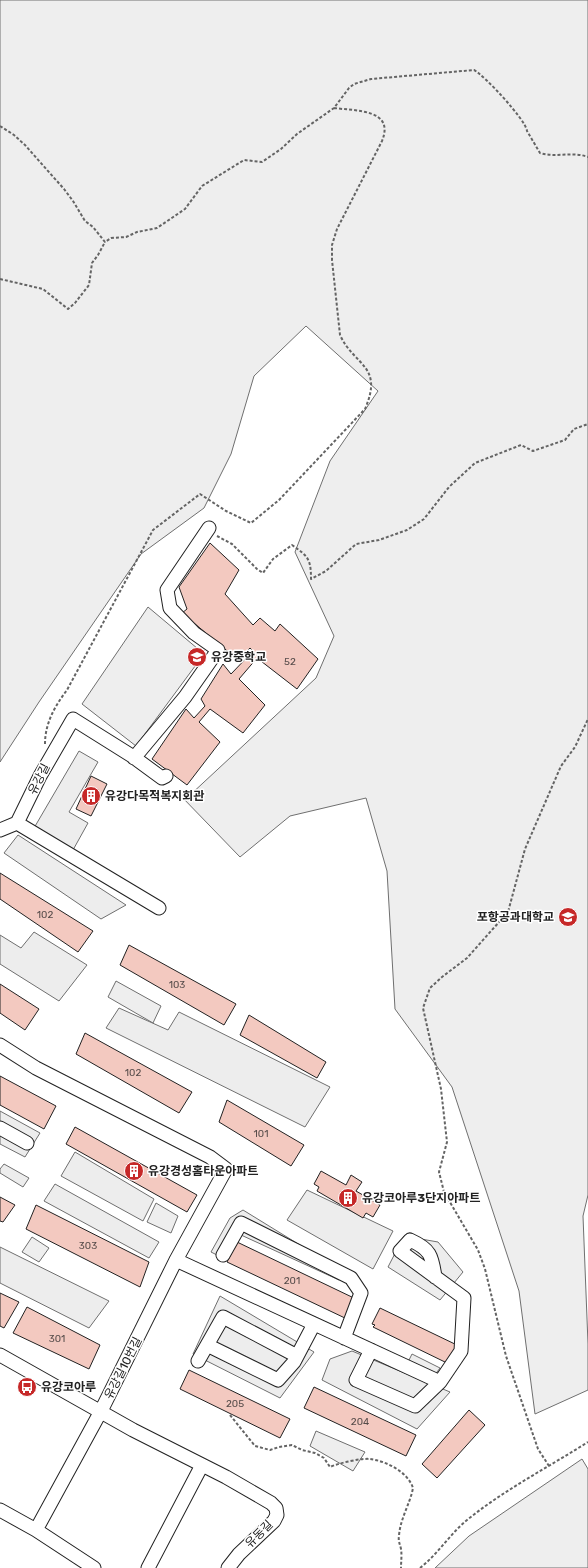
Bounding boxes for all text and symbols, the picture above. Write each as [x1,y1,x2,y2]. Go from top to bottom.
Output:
school or university icon: 유강중학교 [186,646,208,668]
place label: 유강중학교 [211,650,266,664]
house number: 52 [284,656,296,668]
street label: 유강길 [25,761,53,797]
building icon: 유강다목적복지회관 [80,785,102,807]
place label: 유강다목적복지회관 [105,789,204,803]
school or university icon: 포항공과대학교 [557,906,579,928]
house number: 102 [37,909,53,921]
place label: 포항공과대학교 [477,910,554,924]
house number: 103 [169,979,185,991]
house number: 102 [125,1067,141,1079]
house number: 101 [254,1128,268,1140]
building icon: 유강경성홈타운아파트 [123,1160,145,1182]
place label: 유강경성홈타운아파트 [148,1164,258,1178]
building icon: 유강코아루3단지아파트 [337,1187,359,1209]
place label: 유강코아루3단지아파트 [362,1191,480,1205]
house number: 303 [79,1240,97,1252]
house number: 201 [284,1275,300,1287]
house number: 301 [49,1333,65,1345]
street label: 유강길10번길 [101,1335,145,1401]
bus stop icon: 유강코아루 [16,1376,38,1398]
place label: 유강코아루 [41,1380,96,1394]
house number: 205 [226,1398,244,1410]
house number: 204 [351,1416,369,1428]
street label: 유동길 [242,1517,276,1551]

